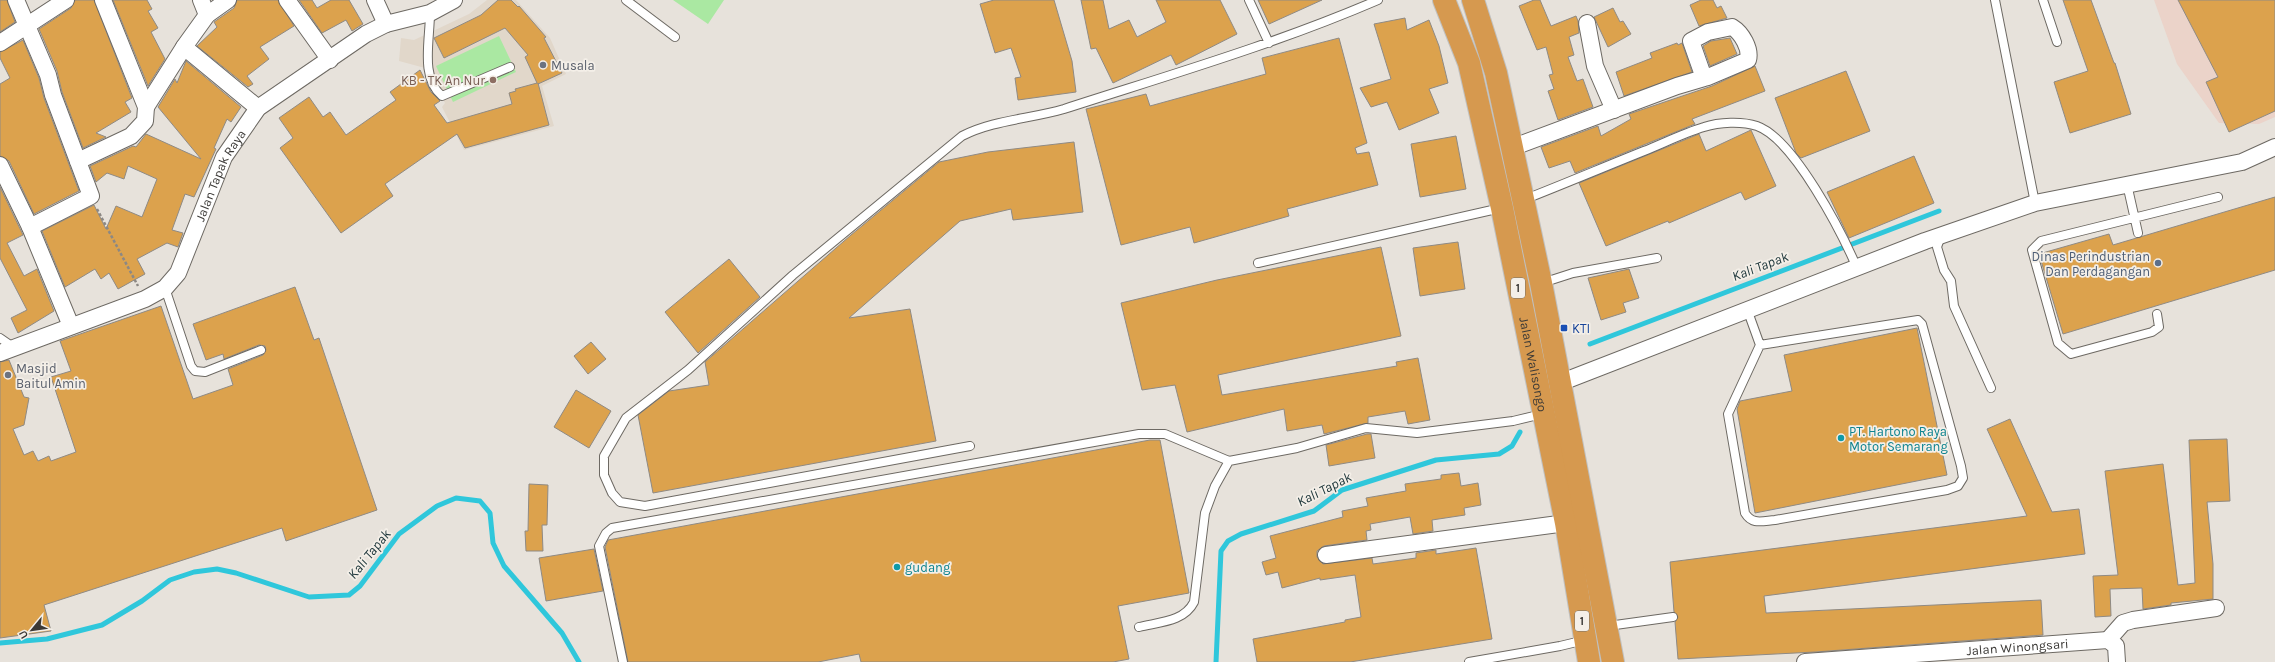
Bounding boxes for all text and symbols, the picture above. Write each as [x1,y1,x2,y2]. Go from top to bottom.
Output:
place label: Musala [551,58,595,73]
marker: Musala [538,60,548,70]
place label: KB - TK An Nur [401,73,485,88]
marker: KB - TK An Nur [488,75,498,85]
street label: Jalan Tapak Raya [192,127,249,223]
water label: Kali Tapak [1730,248,1792,285]
place label: Dinas Perindustrian Dan Perdagangan [2031,249,2150,279]
marker: Dinas Perindustrian Dan Perdagangan [2153,258,2163,268]
road number: 1 [1511,278,1525,298]
street label: Jalan Walisongo [1516,316,1550,413]
place label: KTI [1572,321,1590,336]
marker: KTI [1559,323,1569,333]
place label: Masjid Baitul Amin [16,361,86,391]
marker: Masjid Baitul Amin [3,370,13,380]
place label: PT. Hartono Raya Motor Semarang [1849,424,1948,454]
marker: PT. Hartono Raya Motor Semarang [1836,433,1846,443]
water label: Kali Tapak [1294,468,1355,510]
water label: Kali Tapak [344,525,395,583]
place label: gudang [905,560,951,575]
marker: gudang [892,562,902,572]
north arrow [12,610,52,650]
road number: 1 [1575,611,1589,631]
text: U [16,628,31,641]
street label: Jalan Winongsari [1966,636,2069,658]

